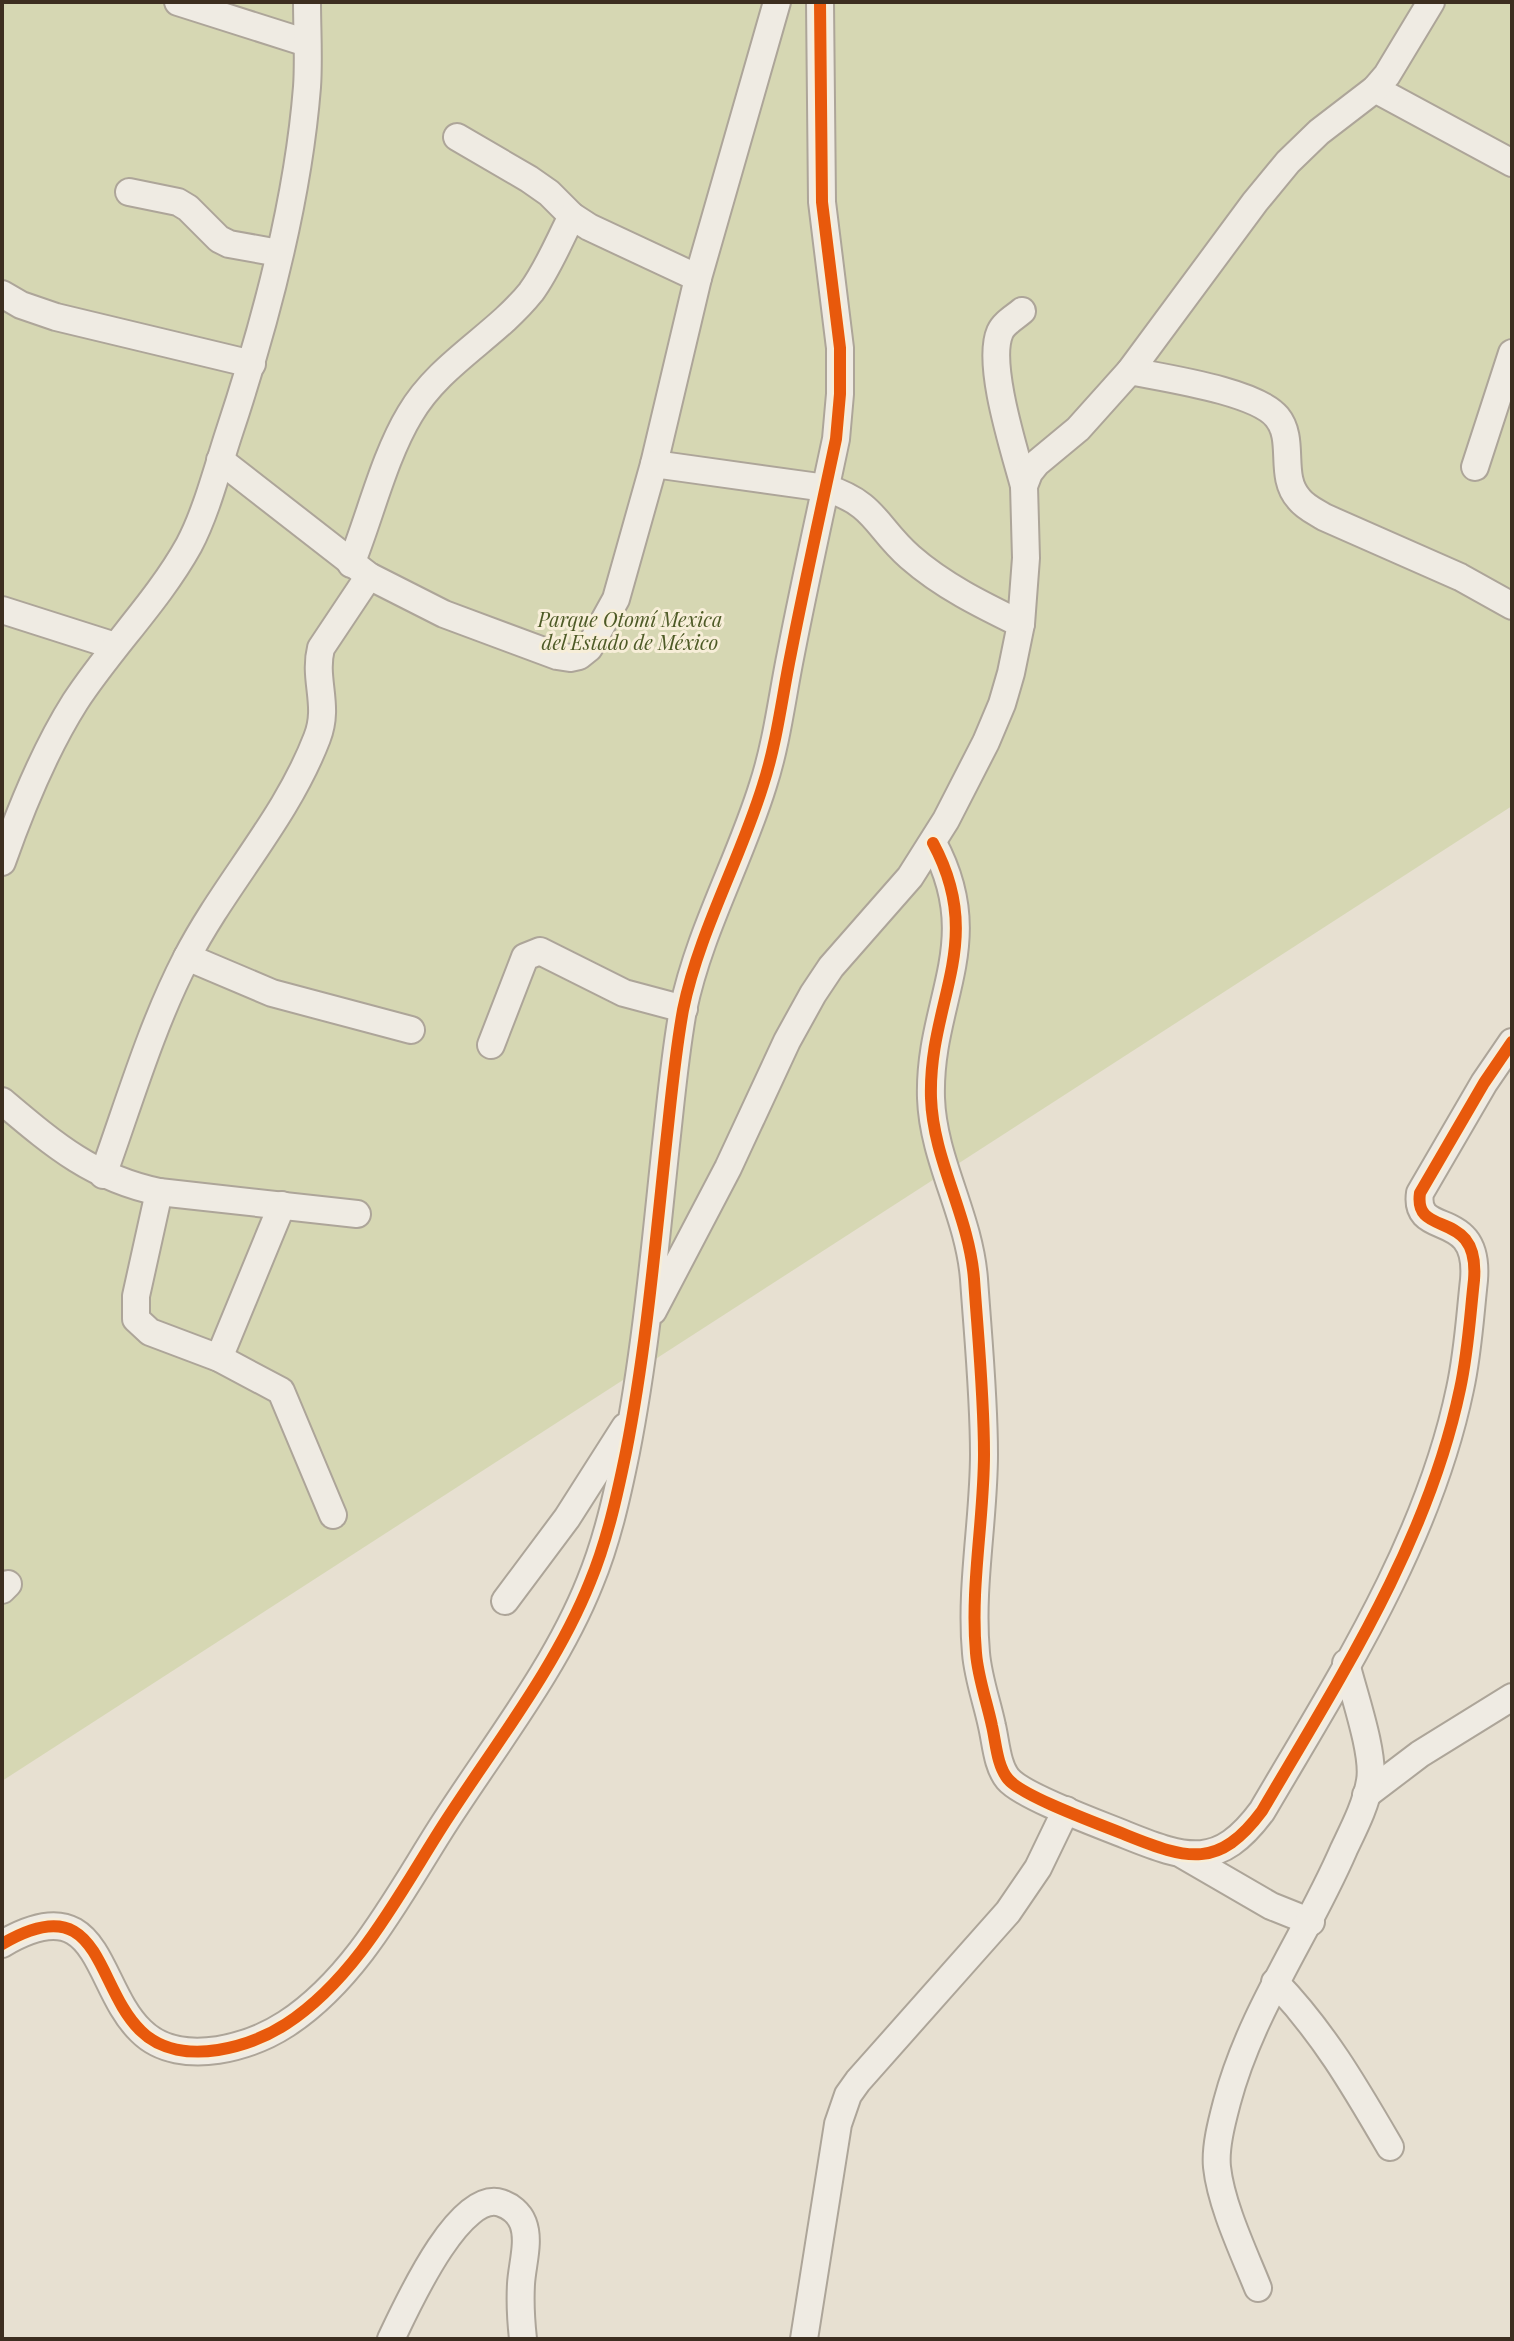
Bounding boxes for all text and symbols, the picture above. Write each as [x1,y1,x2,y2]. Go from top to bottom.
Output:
park label: Parque Otomí Mexica del Estado de México [537,605,722,655]

